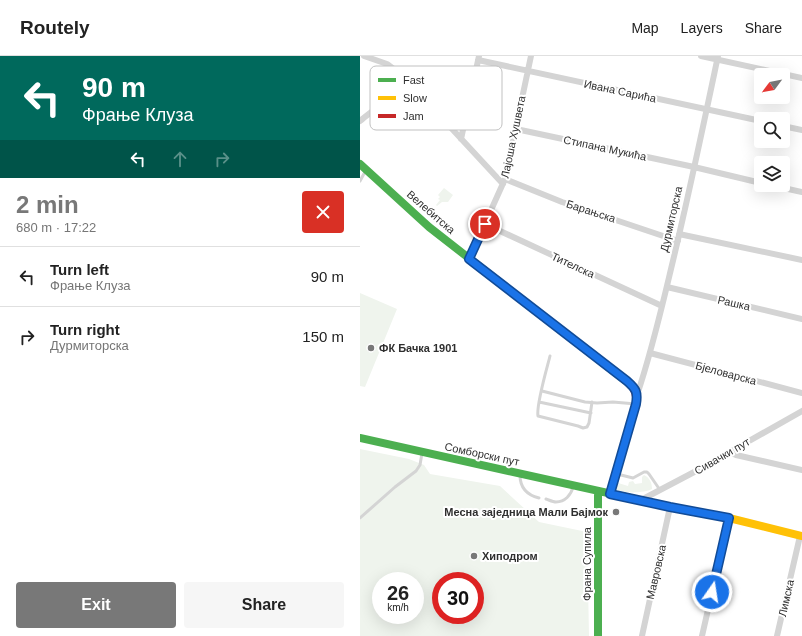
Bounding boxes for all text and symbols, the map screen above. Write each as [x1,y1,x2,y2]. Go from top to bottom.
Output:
text: Routely [20,17,90,38]
text: Map [631,20,659,36]
text: Layers [681,20,723,36]
text: Share [745,20,782,36]
legend [370,66,502,130]
north arrow [754,68,790,104]
map controls [754,68,790,192]
icon: left [16,72,68,124]
text: 90 m [82,72,146,103]
text: Fast [403,74,424,86]
street label: Ивана Сарића [583,77,658,105]
text: Slow [403,92,427,104]
street label: Лајоша Хушвета [498,94,528,179]
text: Фрање Клуза [82,105,194,125]
text: Jam [403,110,424,122]
button: search [754,112,790,148]
street label: Стипана Мукића [562,133,648,163]
icon: left [127,148,149,170]
icon: ahead [169,148,191,170]
icon: right [211,148,233,170]
button: layers [754,156,790,192]
street label: Дурмиторска [658,184,685,253]
street label: Велебитска [405,188,458,237]
text: 2 min [16,191,79,218]
button: close [302,191,344,233]
street label: Барањска [565,197,618,225]
pin [468,207,502,241]
icon: arrive [474,213,496,235]
text: 680 m · 17:22 [16,220,96,235]
street label: Тителска [550,250,597,281]
text: Turn left [50,261,109,278]
icon: left [16,266,38,288]
text: 90 m [311,268,344,285]
text: Фрање Клуза [50,278,131,293]
street label: Рашка [717,293,752,313]
text: Turn right [50,321,120,338]
icon: right [16,326,38,348]
text: 150 m [302,328,344,345]
text: Дурмиторска [50,338,129,353]
place label: ФК Бачка 1901 [379,342,457,354]
marker: ФК Бачка 1901 [366,343,376,353]
street label: Бјеловарска [694,359,759,387]
street label: Сивачки пут [692,435,752,477]
street label: Сомборски пут [444,440,520,468]
place label: Месна заједница Мали Бајмок [444,506,608,518]
marker: Месна заједница Мали Бајмок [611,507,621,517]
street label: Франа Супила [581,526,593,601]
street label: Мавровска [644,543,668,601]
place label: Хиподром [482,550,538,562]
marker: Хиподром [469,551,479,561]
position arrow [691,571,733,613]
speed limit sign: 30 [432,572,484,624]
street label: Лимска [776,577,796,618]
button: Exit [16,582,176,628]
button: Share [184,582,344,628]
text: 26 [387,582,409,604]
text: km/h [387,602,409,613]

